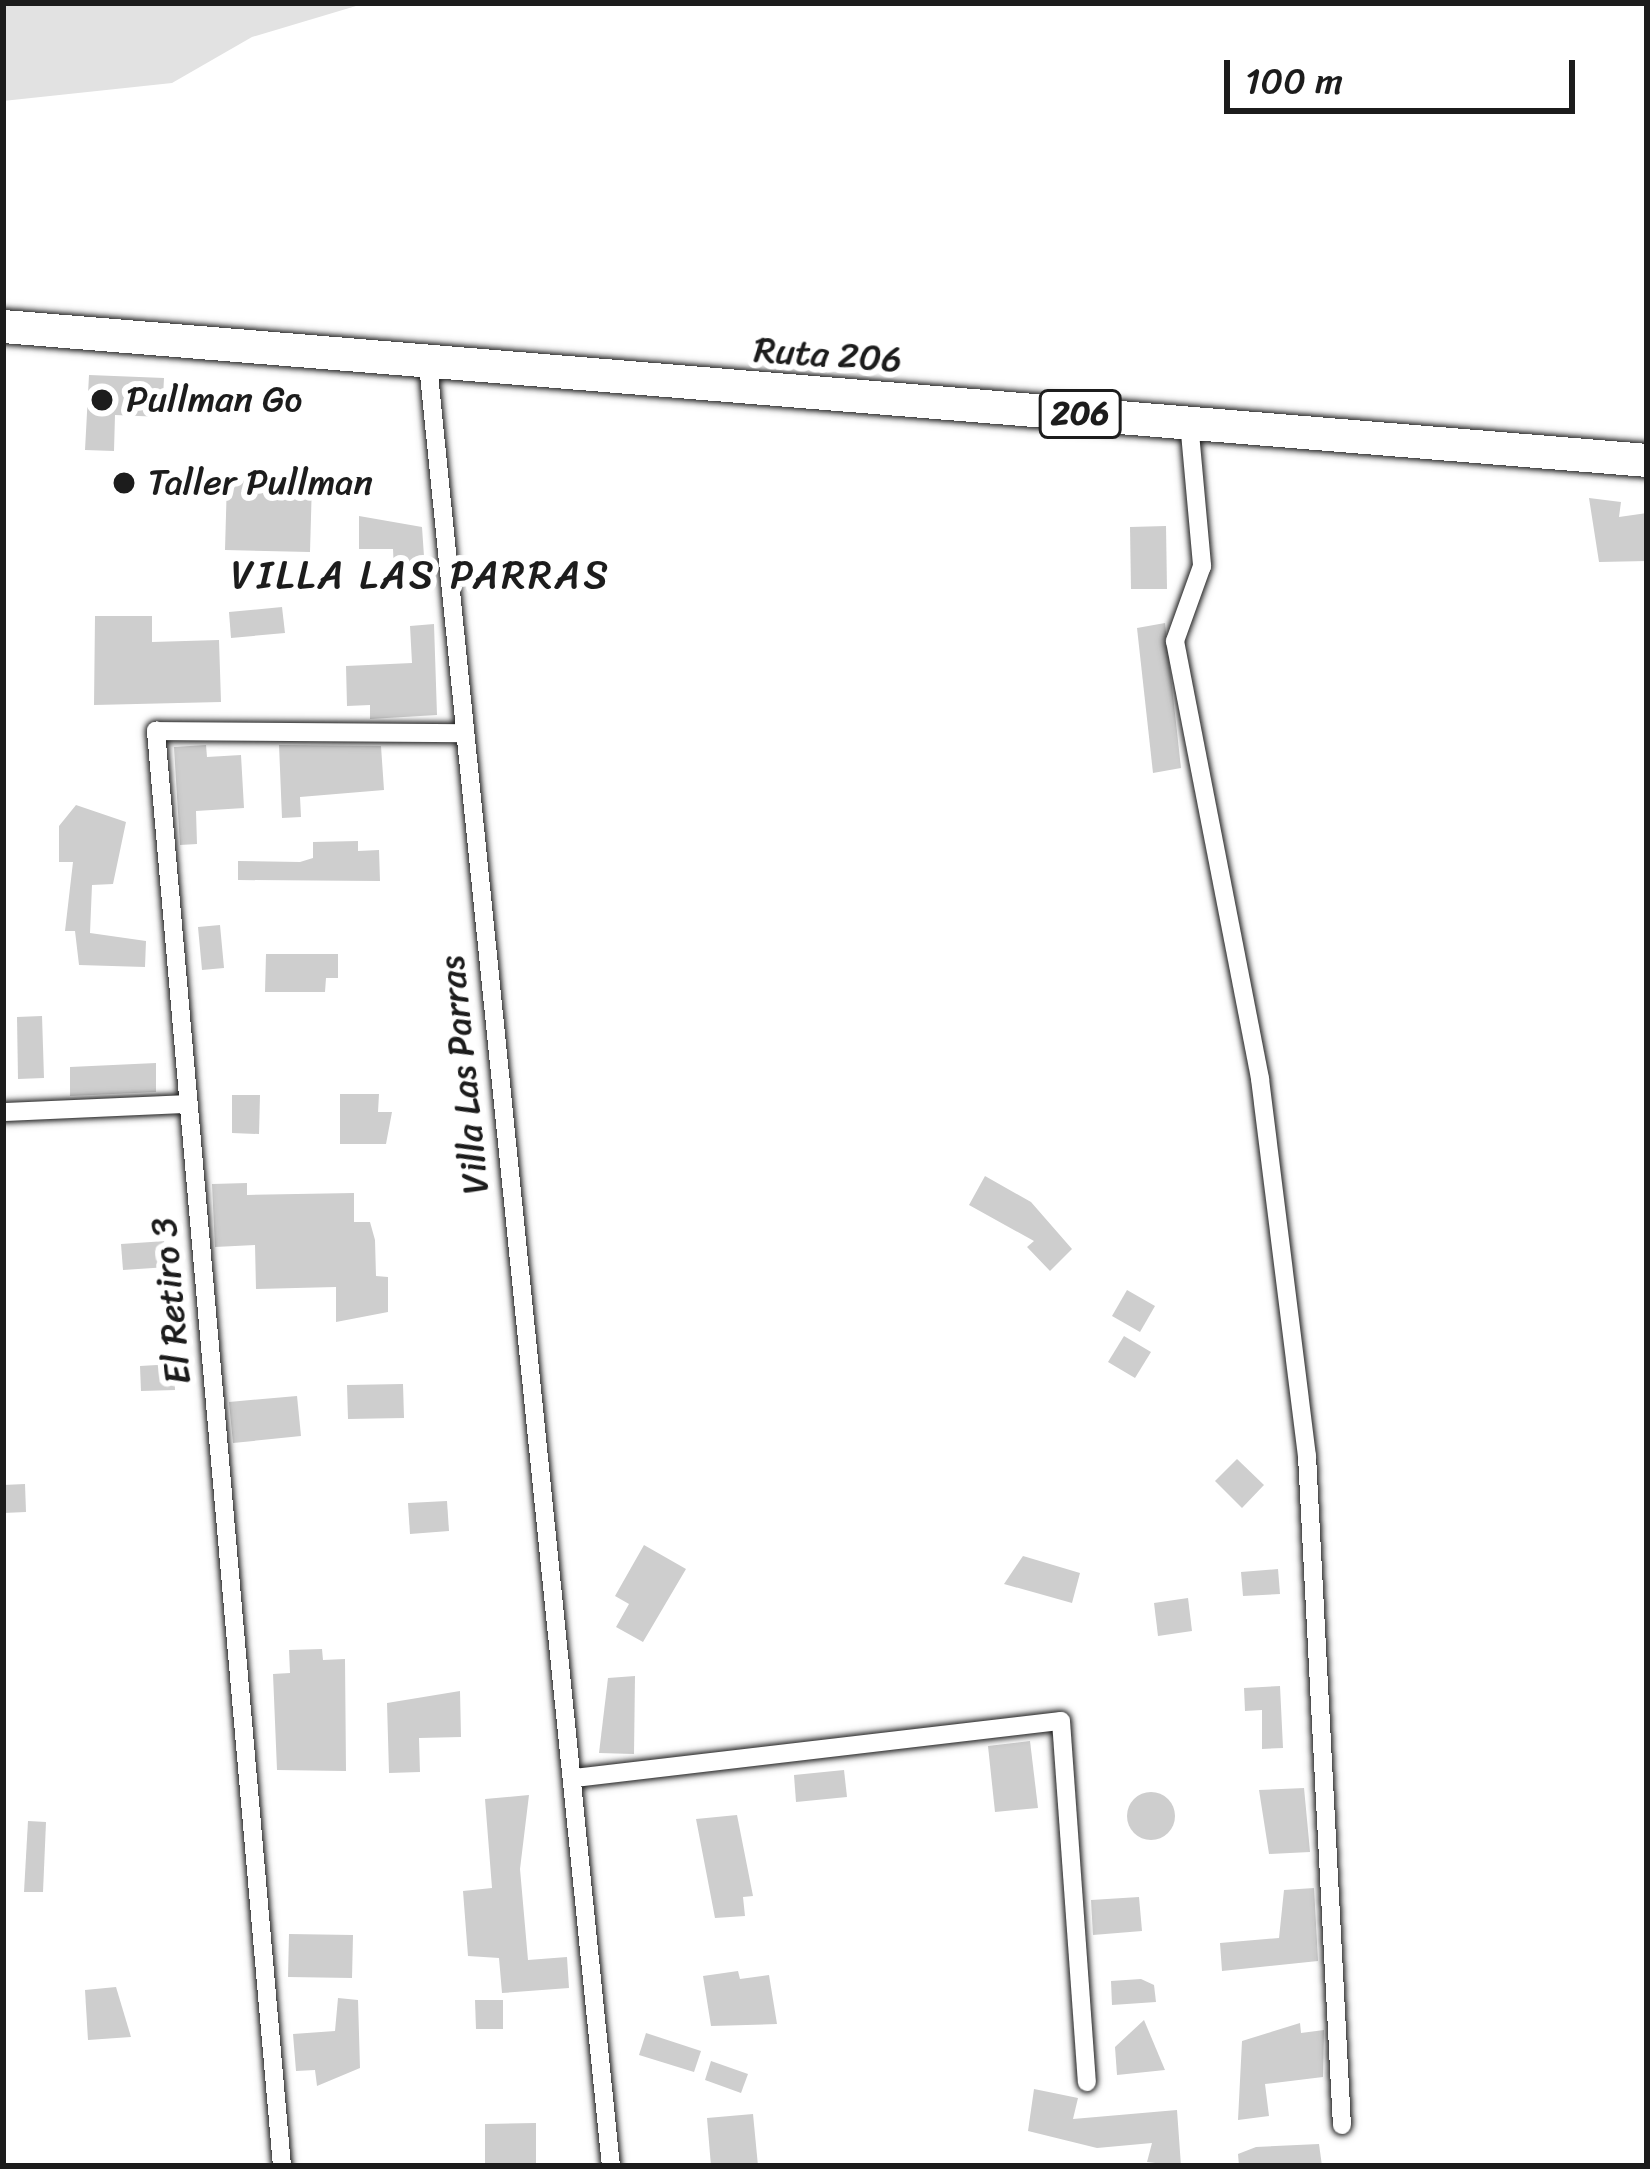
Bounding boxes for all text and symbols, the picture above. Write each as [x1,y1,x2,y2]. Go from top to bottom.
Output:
scale bar [1230,36,1581,110]
text: 100 m [1245,49,1343,113]
street label: Ruta 206 [753,328,903,382]
place label: Pullman Go [126,378,303,422]
marker: Pullman Go [89,387,115,413]
road number: 206 [1038,387,1122,441]
place label: Taller Pullman [148,461,373,505]
marker: Taller Pullman [111,470,137,496]
district label: VILLA LAS PARRAS [232,552,610,598]
street label: Villa Las Parras [430,952,498,1198]
street label: El Retiro 3 [142,1216,200,1386]

